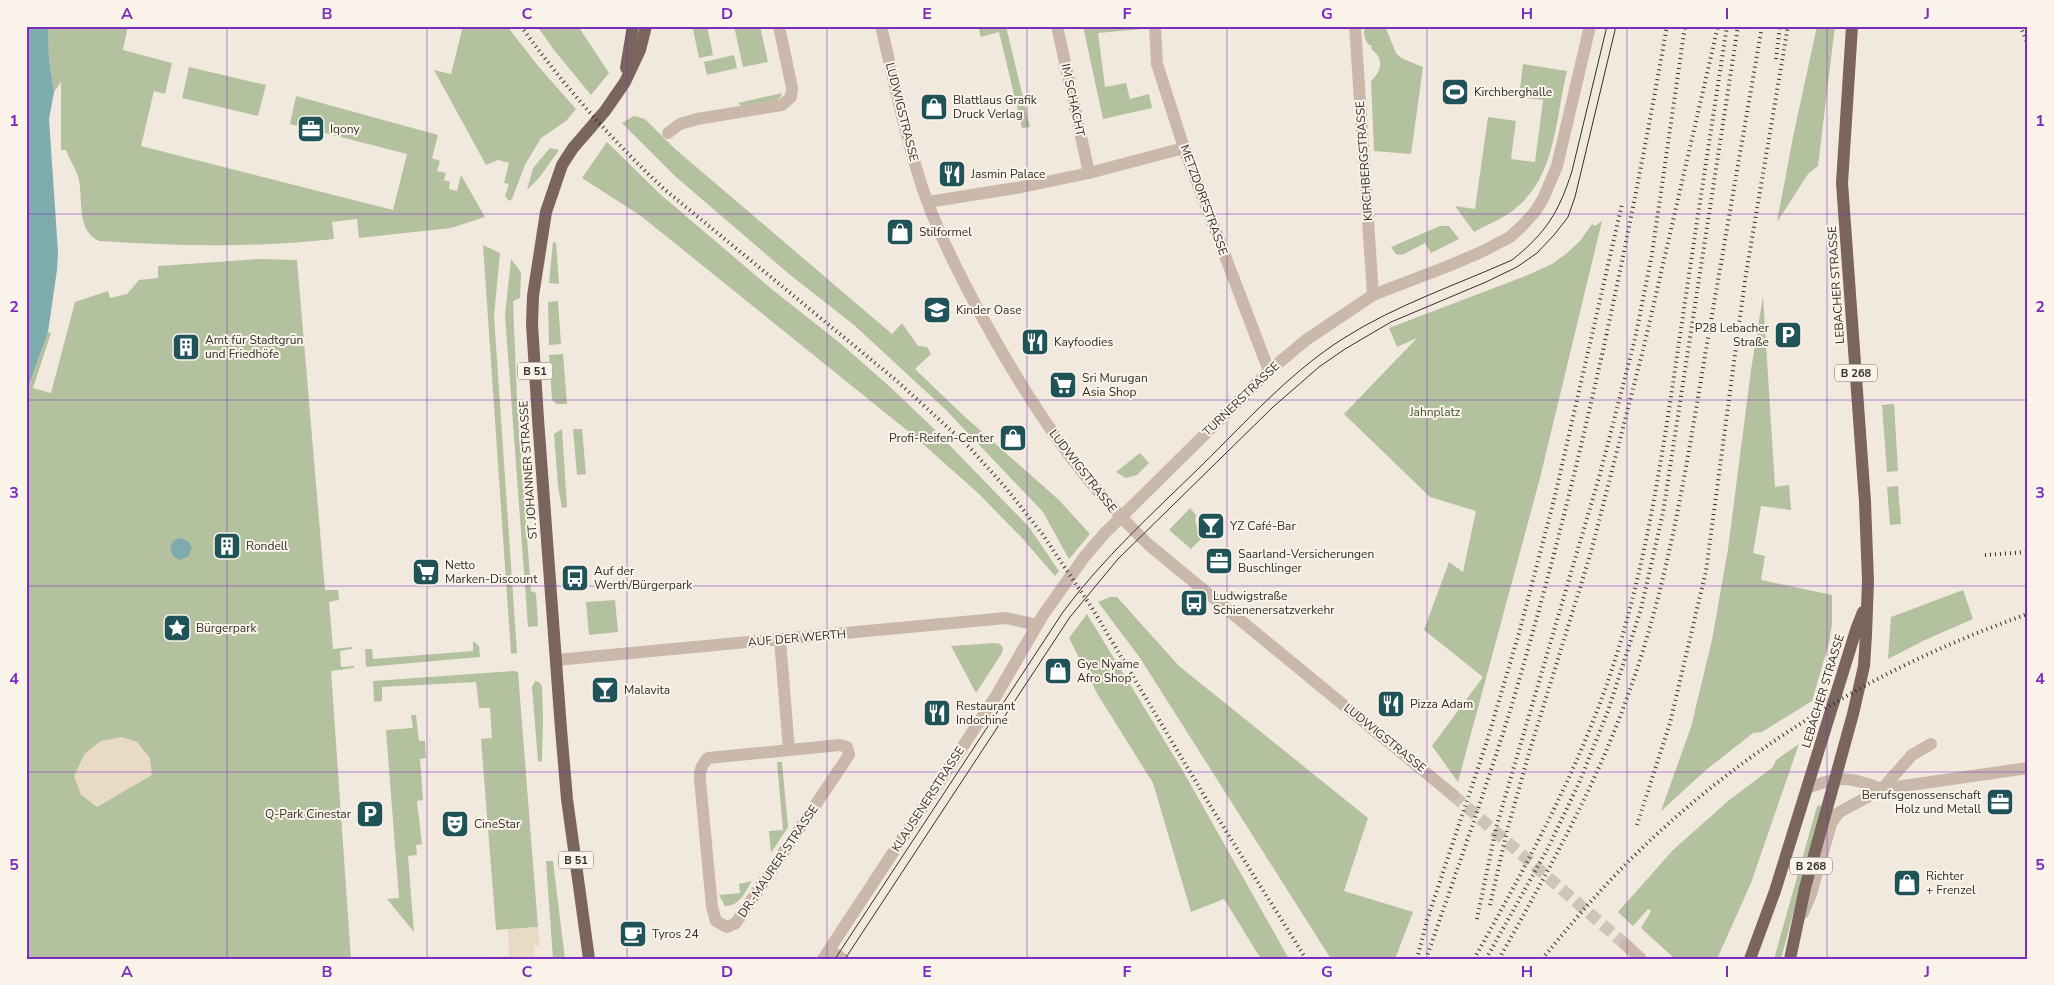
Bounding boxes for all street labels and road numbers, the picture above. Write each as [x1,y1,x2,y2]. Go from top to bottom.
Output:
street label: LUDWIGSTRASSE [882,61,922,163]
street label: IM SCHACHT [1057,62,1089,139]
street label: KIRCHBERGSTRASSE [1352,100,1376,222]
street label: METZDORFSTRASSE [1177,143,1231,257]
street label: LEBACHER STRASSE [1824,225,1848,345]
street label: TURNERSTRASSE [1199,358,1283,440]
road number: B 51 [518,362,552,380]
road number: B 268 [1835,364,1877,382]
street label: ST. JOHANNER STRASSE [515,400,541,540]
street label: LUDWIGSTRASSE [1045,426,1121,516]
street label: AUF DER WERTH [747,626,847,650]
street label: LEBACHER STRASSE [1798,632,1848,750]
street label: LUDWIGSTRASSE [1341,700,1429,776]
street label: KLAUSENERSTRASSE [888,743,968,855]
street label: DR.-MAURER-STRASSE [734,802,822,920]
road number: B 51 [558,852,594,868]
road number: B 268 [1790,858,1832,874]

